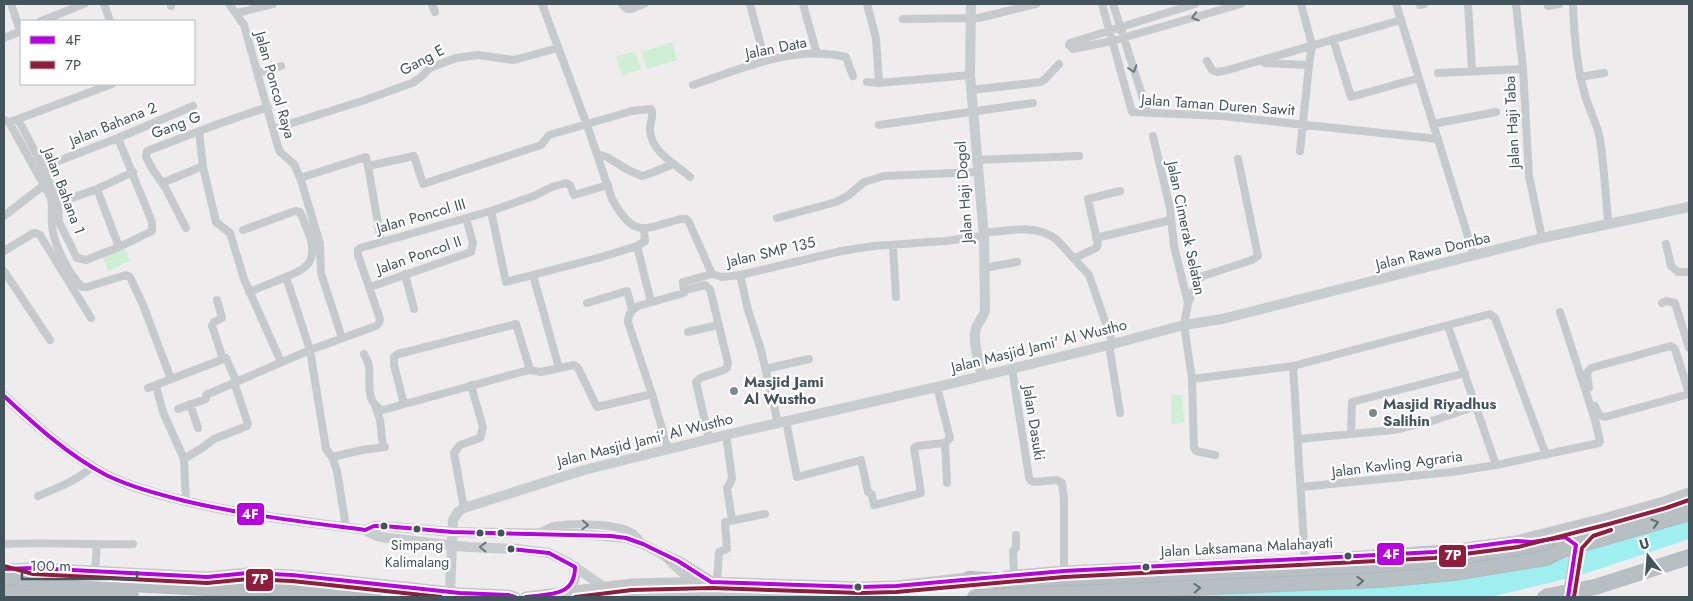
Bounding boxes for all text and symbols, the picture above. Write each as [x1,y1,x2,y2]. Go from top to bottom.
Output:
one-way arrow [1191,12,1199,22]
legend [20,20,195,85]
street label: Jalan Poncol Raya [249,27,301,141]
text: 4F [65,29,81,51]
street label: Jalan Data [741,31,809,65]
street label: Gang E [396,39,448,81]
text: 7P [65,54,81,76]
one-way arrow [1127,65,1137,73]
street label: Jalan Haji Taba [1499,75,1526,171]
street label: Jalan Taman Duren Sawit [1138,89,1296,121]
street label: Jalan Bahana 2 [64,96,160,152]
street label: Gang G [148,106,204,144]
street label: Jalan Haji Dogol [949,140,979,246]
street label: Jalan Bahana 1 [37,143,91,237]
street label: Jalan Cimerak Selatan [1161,157,1211,297]
street label: Jalan Poncol III [372,193,468,240]
street label: Jalan Rawa Domba [1372,226,1493,276]
street label: Jalan Poncol II [372,230,464,280]
street label: Jalan SMP 135 [723,231,817,273]
street label: Jalan Masjid Jami' Al Wustho [947,314,1129,379]
place label: Masjid Jami Al Wustho [743,371,824,410]
street label: Jalan Dasuki [1017,382,1051,462]
marker: Masjid Jami Al Wustho [728,385,740,397]
place label: Masjid Riyadhus Salihin [1383,393,1496,432]
marker: Masjid Riyadhus Salihin [1367,407,1379,419]
street label: Jalan Masjid Jami' Al Wustho [553,408,735,473]
street label: Jalan Kavling Agraria [1328,445,1464,483]
line badge: 4F [236,502,265,526]
text: 4F [241,504,259,524]
one-way arrow [582,519,590,530]
one-way arrow [1651,519,1659,529]
unlabelled marker [379,521,389,531]
marker: Simpang Kalimalang [412,524,422,534]
unlabelled marker [475,528,485,538]
unlabelled marker [496,528,506,538]
street label: Jalan Laksamana Malahayati [1158,531,1334,563]
north arrow [1623,531,1673,581]
text: U [1637,533,1652,555]
place label: Simpang Kalimalang [385,535,449,572]
one-way arrow [479,542,487,553]
line badge: 4F [1376,542,1405,566]
unlabelled marker [506,544,516,554]
text: 4F [1382,544,1400,564]
line badge: 7P [1438,544,1467,568]
text: 7P [1444,545,1462,565]
scale bar [22,548,138,580]
unlabelled marker [1343,551,1353,561]
text: 100 m [30,555,71,577]
unlabelled marker [1141,562,1151,572]
line badge: 7P [245,568,274,592]
text: 7P [251,569,269,589]
one-way arrow [1356,575,1364,586]
unlabelled marker [853,582,863,592]
one-way arrow [1194,582,1202,593]

